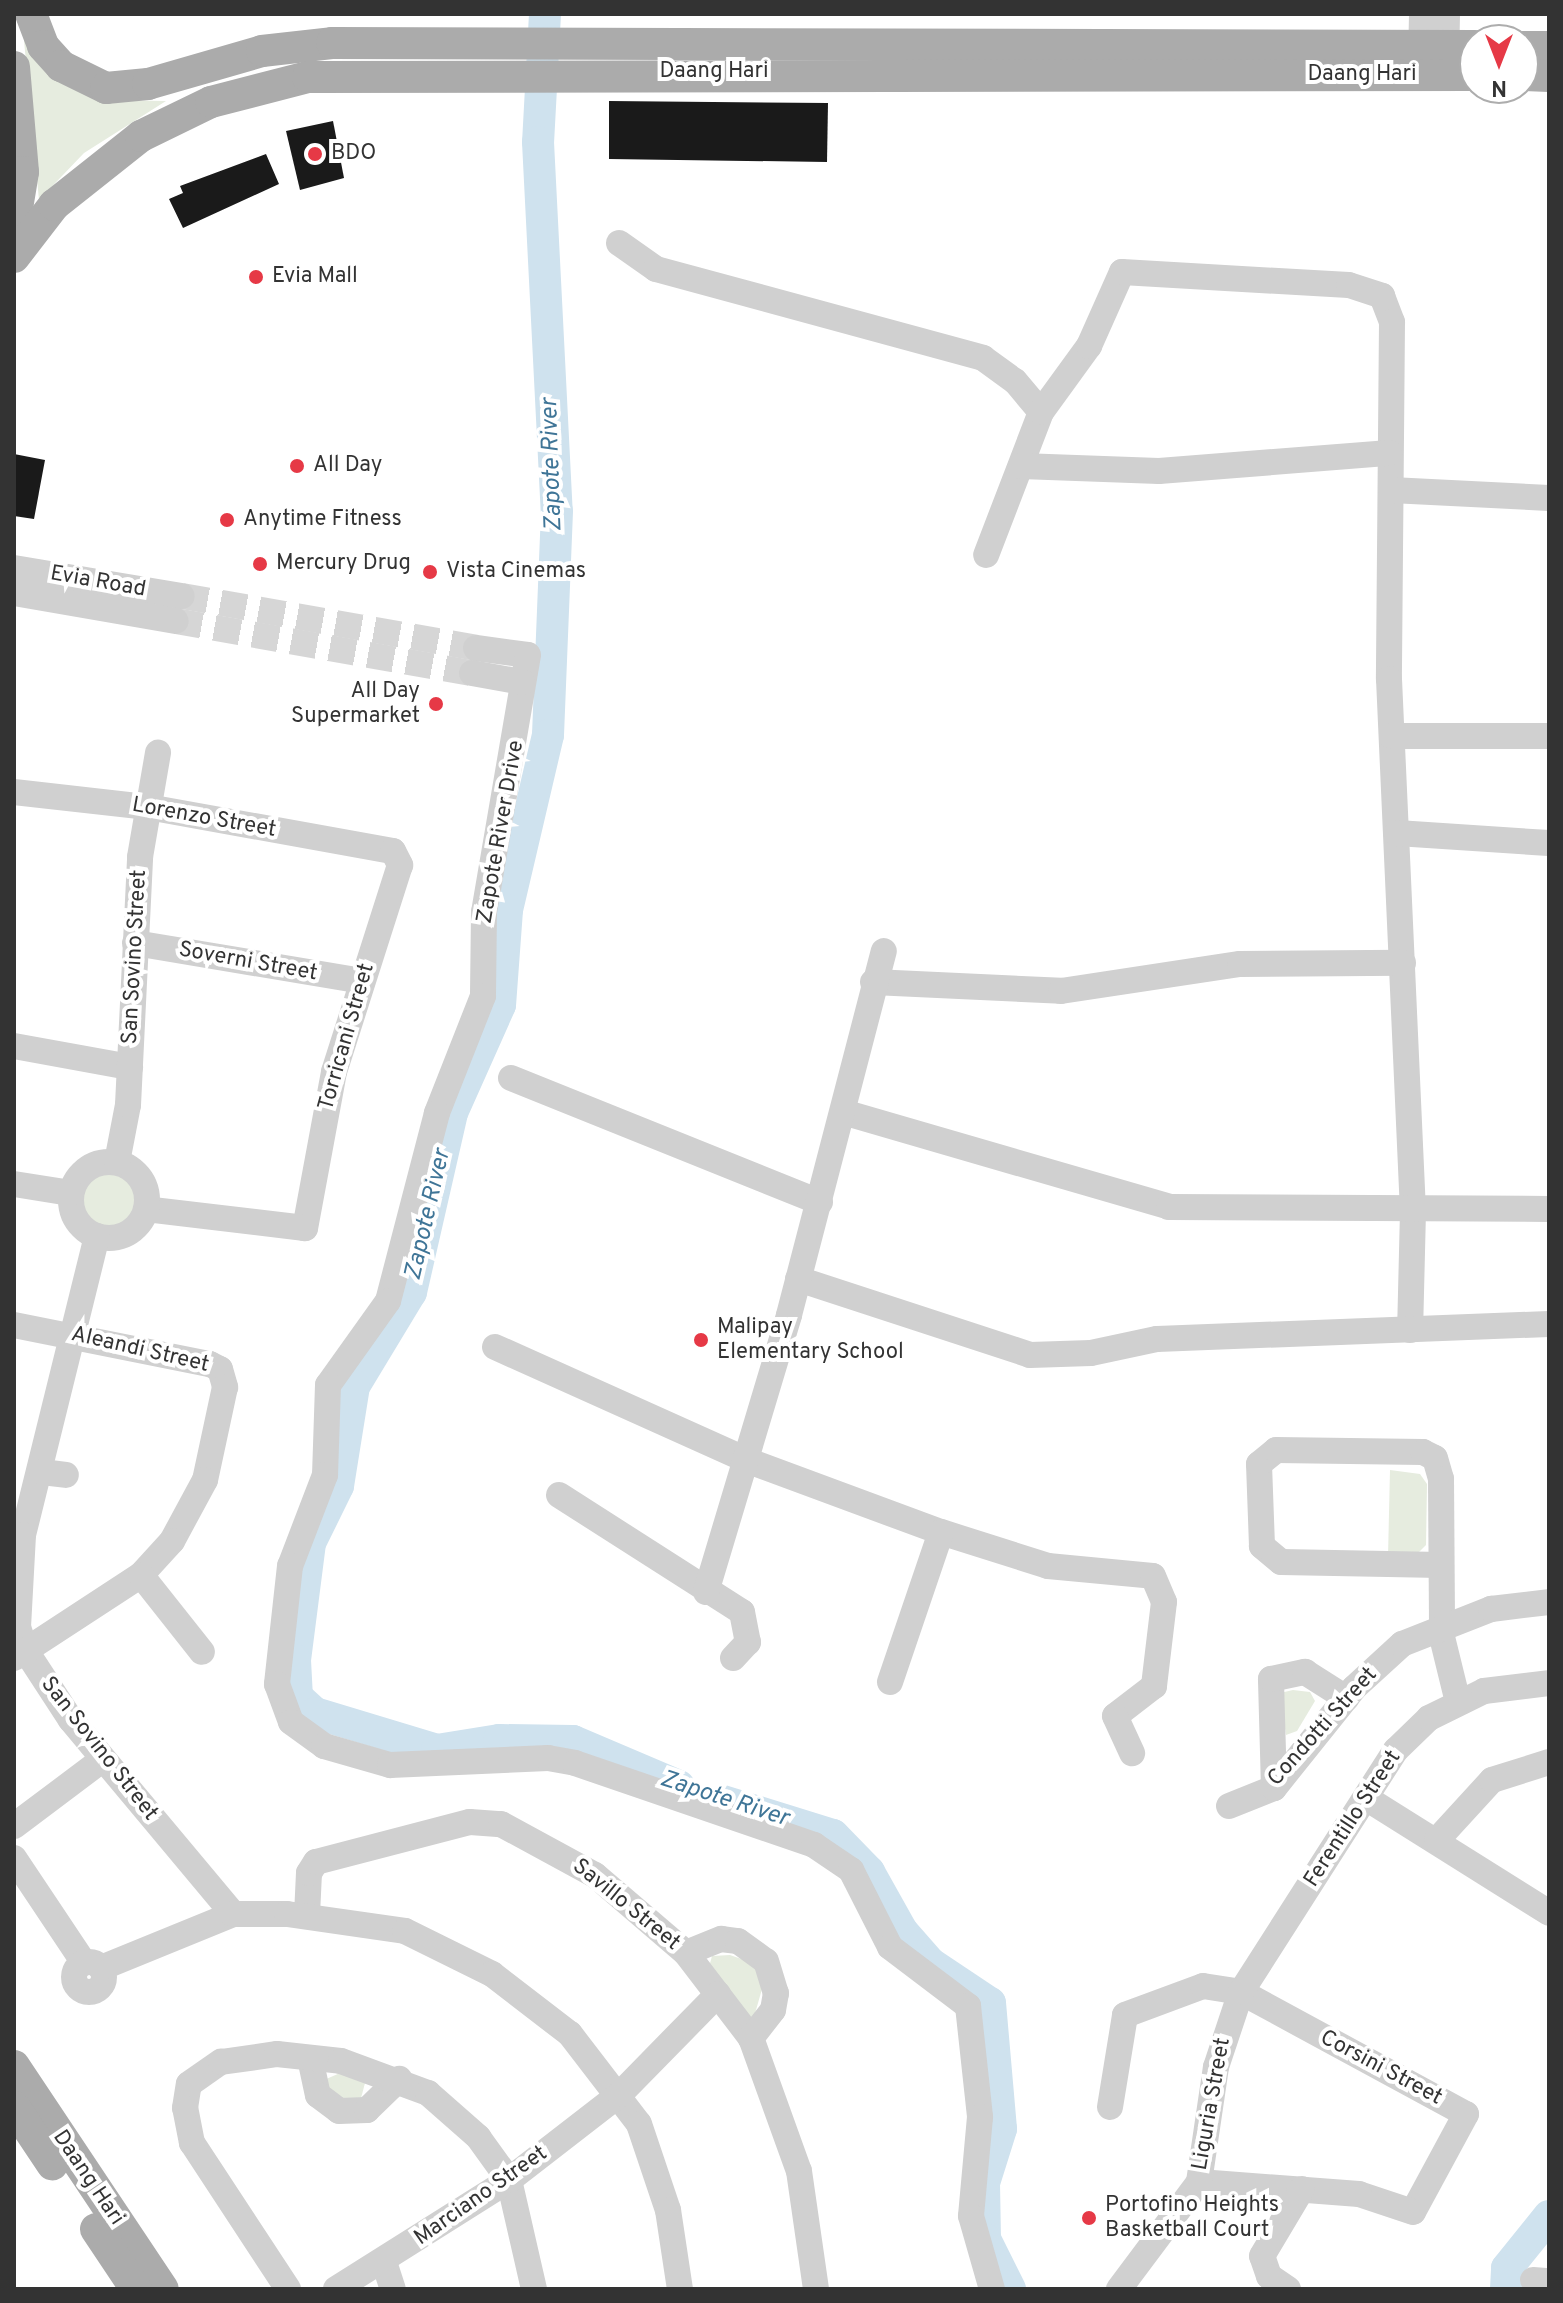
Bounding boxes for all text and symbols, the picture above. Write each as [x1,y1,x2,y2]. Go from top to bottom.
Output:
north arrow [1459,24,1539,104]
street label: Daang Hari [659,59,769,85]
street label: Daang Hari [1307,62,1417,88]
text: N [1491,73,1507,100]
place label: BDO [331,141,376,167]
marker: BDO [306,145,324,163]
place label: Evia Mall [272,264,358,290]
marker: Evia Mall [247,268,265,286]
water label: Zapote River [536,398,570,532]
place label: All Day [313,453,382,479]
marker: All Day [288,457,306,475]
place label: Anytime Fitness [243,507,402,533]
marker: Anytime Fitness [218,511,236,529]
place label: Mercury Drug [276,551,411,577]
marker: Mercury Drug [251,555,269,573]
place label: Vista Cinemas [446,559,586,585]
street label: Evia Road [48,561,148,603]
marker: Vista Cinemas [421,563,439,581]
place label: All Day Supermarket [291,678,420,730]
marker: All Day Supermarket [427,695,445,713]
street label: Zapote River Drive [472,738,530,926]
street label: Lorenzo Street [130,792,278,844]
street label: San Sovino Street [117,869,153,1045]
street label: Soverni Street [177,937,319,987]
street label: Torricani Street [313,960,381,1114]
water label: Zapote River [400,1147,458,1283]
place label: Malipay Elementary School [717,1314,904,1366]
street label: Aleandi Street [68,1321,212,1379]
marker: Malipay Elementary School [692,1331,710,1349]
street label: Condotti Street [1263,1662,1383,1792]
street label: San Sovino Street [35,1672,163,1826]
street label: Ferentillo Street [1299,1746,1407,1892]
water label: Zapote River [656,1766,792,1834]
street label: Savillo Street [567,1853,685,1957]
street label: Corsini Street [1315,2025,1447,2111]
street label: Liguria Street [1187,2036,1237,2172]
street label: Daang Hari [47,2125,129,2231]
street label: Marciano Street [410,2140,552,2252]
place label: Portofino Heights Basketball Court [1105,2192,1279,2244]
marker: Portofino Heights Basketball Court [1080,2209,1098,2227]

